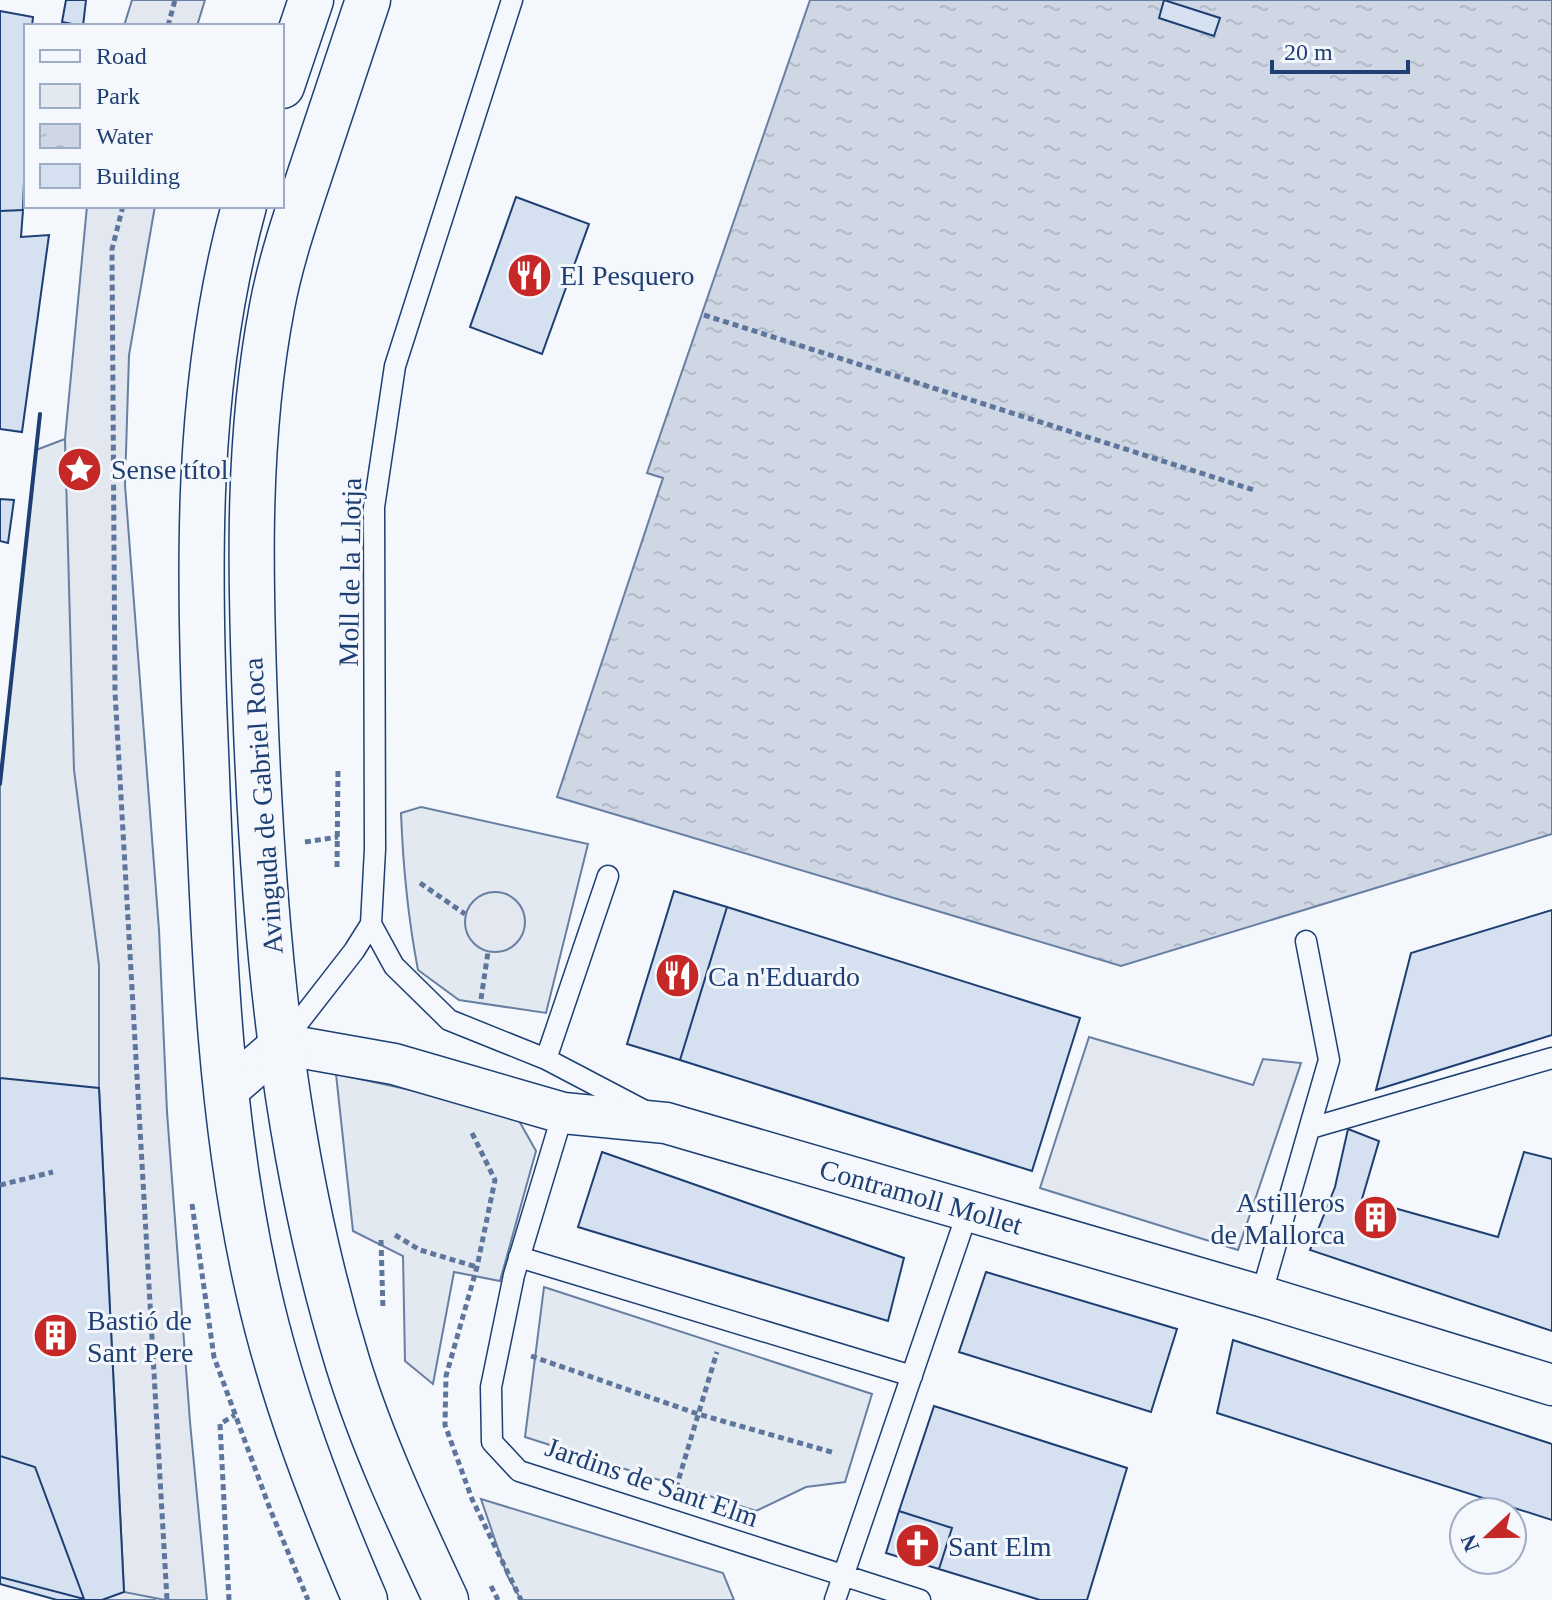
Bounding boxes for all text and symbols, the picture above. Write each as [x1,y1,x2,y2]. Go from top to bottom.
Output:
legend [24,24,284,208]
scale bar [1272,24,1408,74]
text: 20 m [1284,39,1333,65]
text: Road [96,43,147,69]
text: Park [96,83,140,109]
text: Water [96,123,153,149]
text: Building [96,163,180,189]
restaurant icon: El Pesquero [505,251,553,299]
place label: El Pesquero [560,260,695,291]
place icon: Sense títol [56,445,104,493]
place label: Sense títol [111,454,229,485]
street label: Moll de la Llotja [333,477,367,667]
street label: Avinguda de Gabriel Roca [237,656,289,955]
restaurant icon: Ca n'Eduardo [653,952,701,1000]
place label: Ca n'Eduardo [708,961,860,992]
street label: Contramoll Mollet [816,1153,1026,1241]
place label: Astilleros de Mallorca [1211,1187,1346,1250]
building icon: Astilleros de Mallorca [1352,1194,1400,1242]
place label: Bastió de Sant Pere [87,1305,194,1368]
building icon: Bastió de Sant Pere [32,1312,80,1360]
street label: Jardins de Sant Elm [541,1431,763,1533]
north arrow [1448,1496,1528,1576]
church icon: Sant Elm [893,1522,941,1570]
place label: Sant Elm [948,1531,1052,1562]
text: N [1455,1531,1484,1555]

